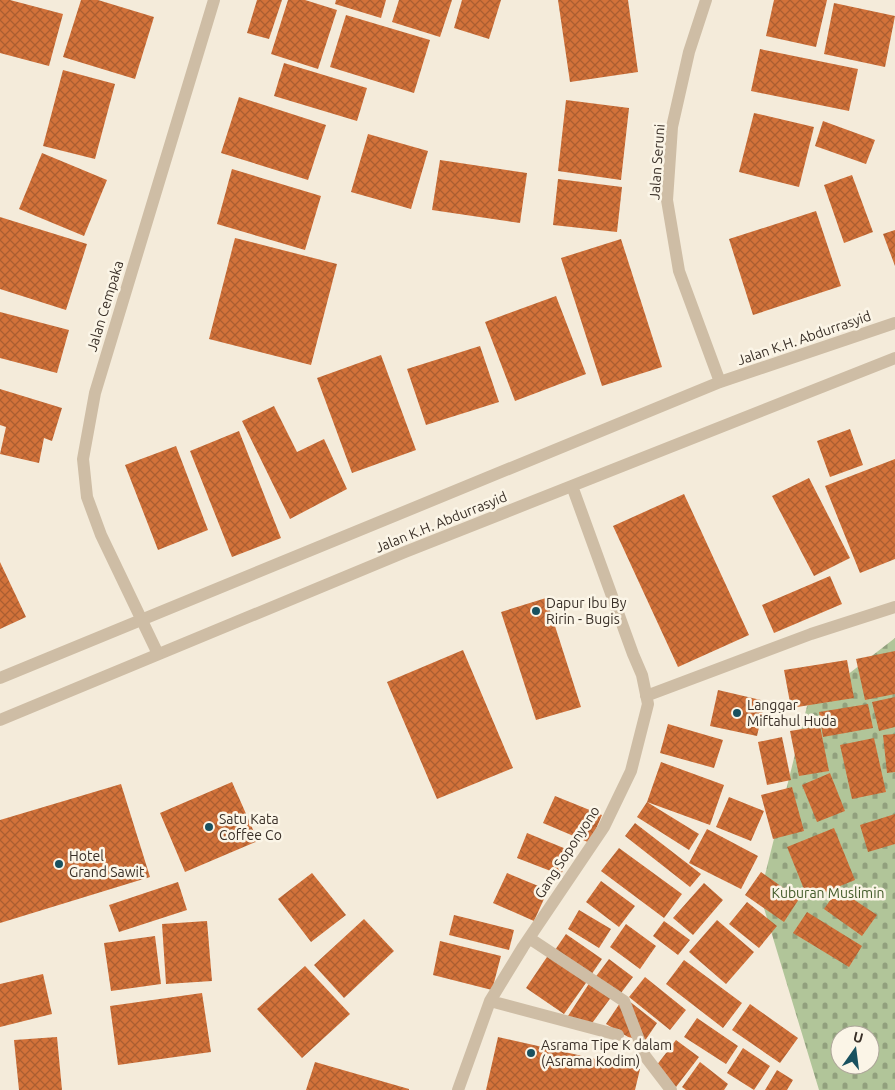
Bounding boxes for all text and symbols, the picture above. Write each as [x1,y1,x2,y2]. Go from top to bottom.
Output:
street label: Jalan Seruni [646,124,668,200]
street label: Jalan Cempaka [84,259,126,353]
street label: Jalan K.H. Abdurrasyid [735,308,873,368]
street label: Jalan K.H. Abdurrasyid [373,488,509,556]
place label: Dapur Ibu By Ririn - Bugis [546,595,627,627]
marker: Dapur Ibu By Ririn - Bugis [530,605,542,617]
place label: Langgar Miftahul Huda [747,697,837,729]
marker: Langgar Miftahul Huda [731,707,743,719]
street label: Gang Soponyono [531,803,603,901]
place label: Satu Kata Coffee Co [219,811,282,843]
marker: Satu Kata Coffee Co [203,821,215,833]
place label: Hotel Grand Sawit [69,848,145,880]
marker: Hotel Grand Sawit [53,858,65,870]
park label: Kuburan Muslimin [771,885,885,901]
north arrow [830,1025,880,1075]
text: U [851,1028,865,1046]
place label: Asrama Tipe K dalam (Asrama Kodim) [541,1037,672,1069]
marker: Asrama Tipe K dalam (Asrama Kodim) [525,1047,537,1059]

